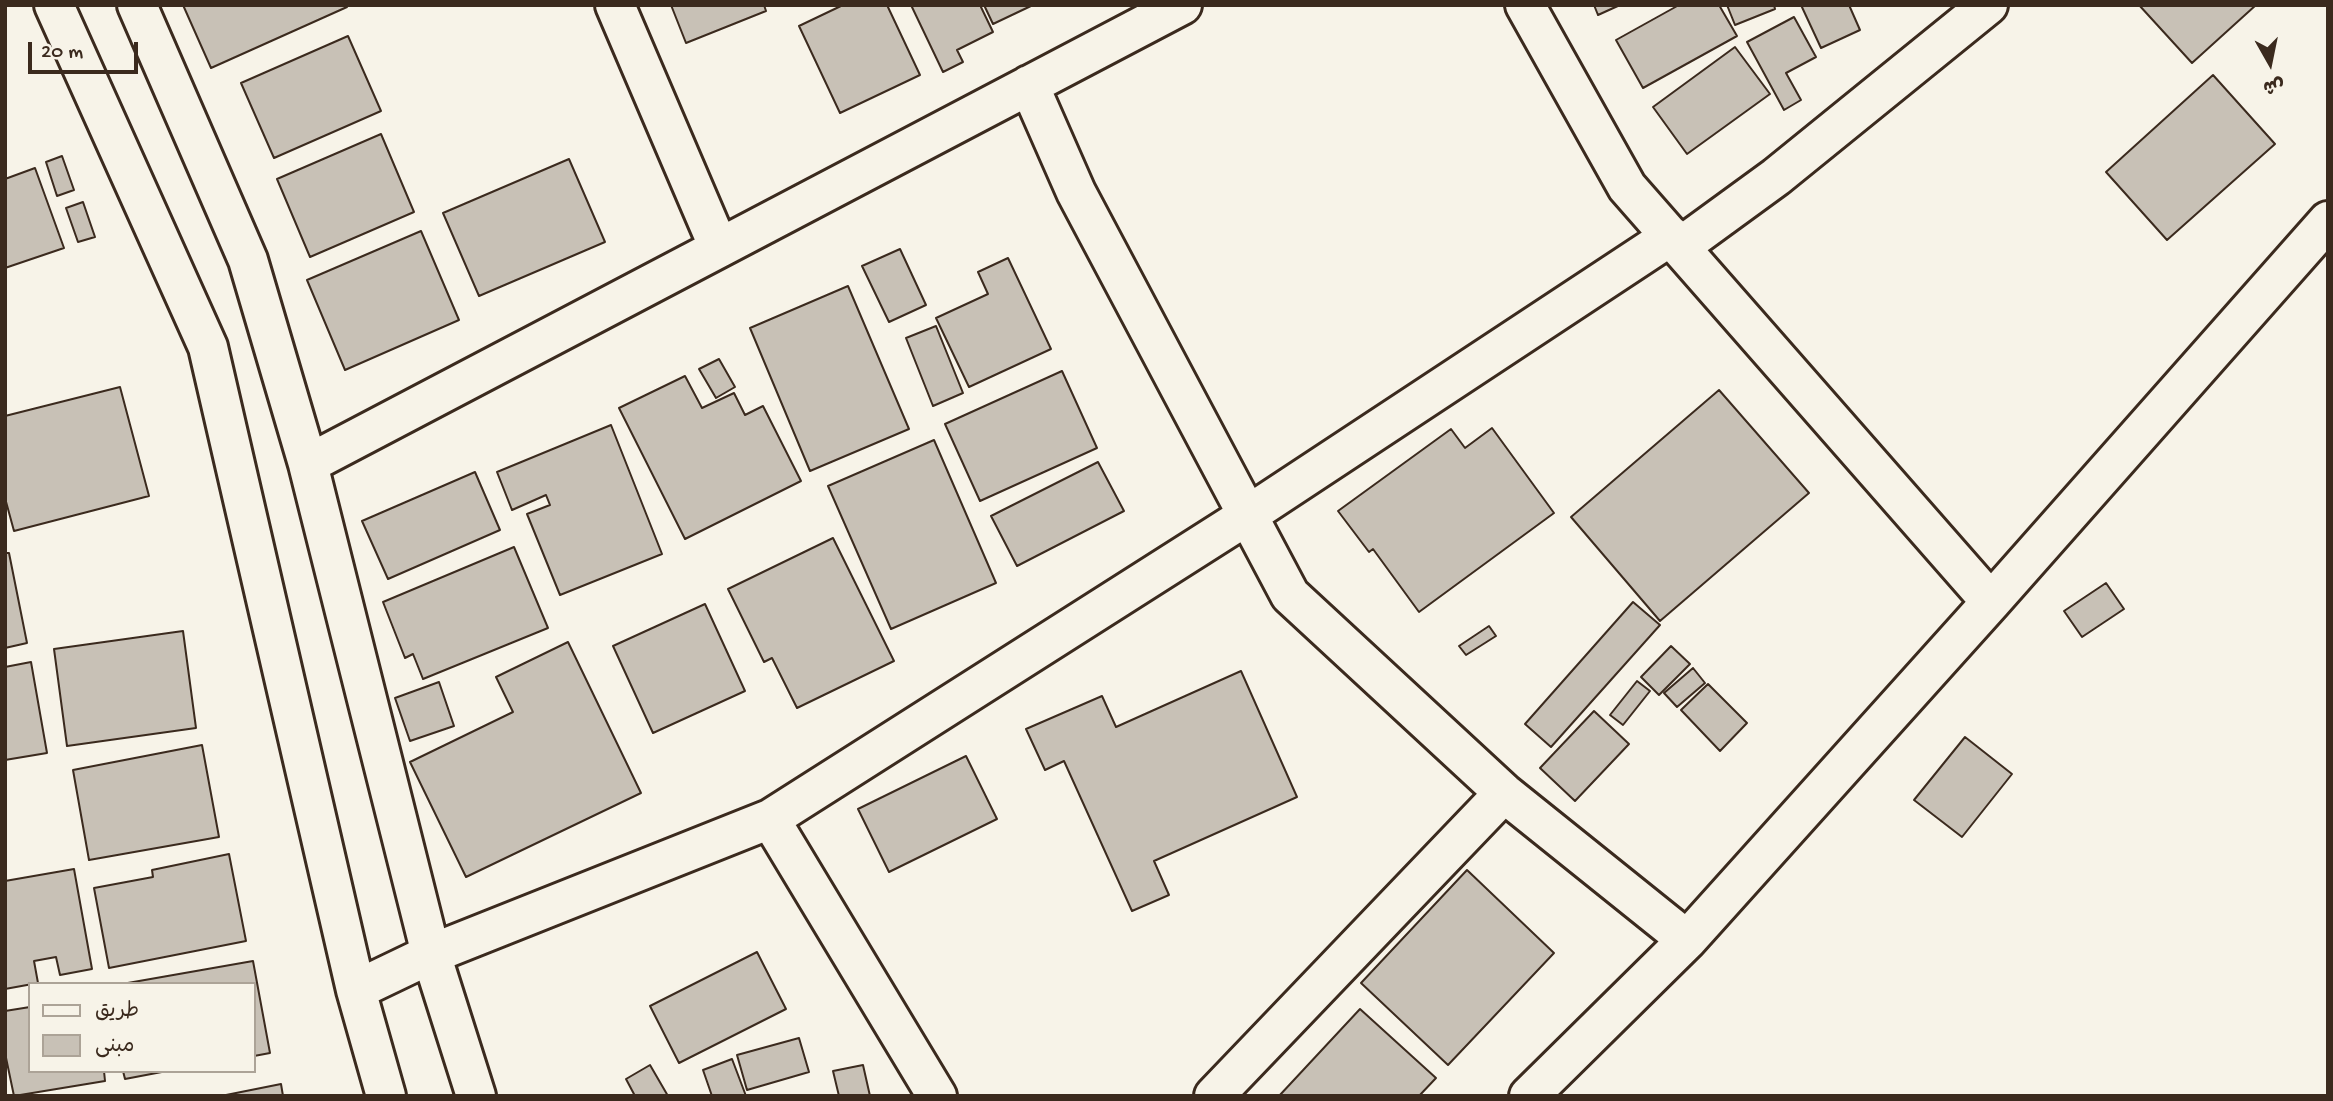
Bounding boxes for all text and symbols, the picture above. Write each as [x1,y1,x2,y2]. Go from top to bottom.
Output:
scale bar [32,28,142,72]
north arrow [2235,28,2305,98]
text: 20 m [41,41,83,66]
text: ش [2261,71,2285,97]
legend [28,982,256,1073]
text: طريق [95,1000,139,1025]
text: مبنى [95,1035,134,1060]

